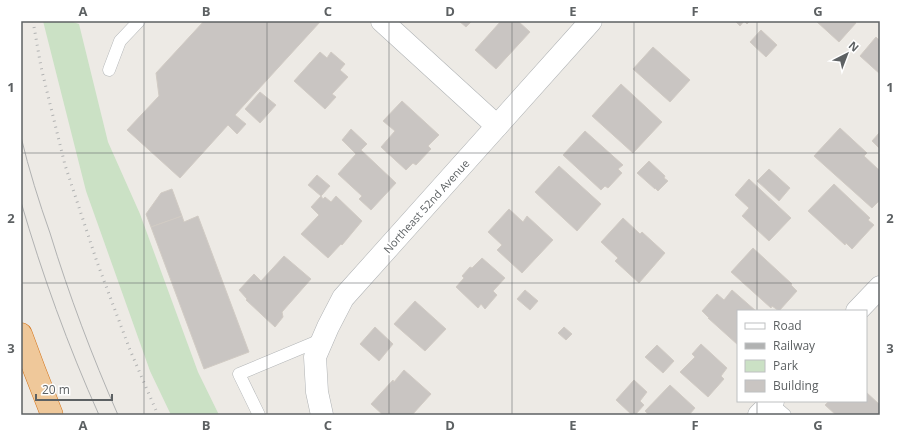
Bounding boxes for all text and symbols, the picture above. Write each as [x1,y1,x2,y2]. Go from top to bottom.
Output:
text: A [79,2,88,20]
text: B [202,2,211,20]
text: C [324,2,332,20]
text: D [445,2,455,20]
text: E [569,2,577,20]
text: F [691,2,699,20]
text: G [813,2,823,20]
north arrow [827,34,867,74]
text: N [846,38,862,55]
text: 1 [7,78,15,96]
text: 1 [886,78,894,96]
street label: Northeast 52nd Avenue [380,156,472,256]
text: 2 [7,209,15,227]
text: 2 [886,209,894,227]
legend [737,310,867,402]
text: Road [773,317,802,334]
text: Railway [773,337,816,354]
text: 3 [7,339,15,357]
text: 3 [886,339,894,357]
text: Park [773,357,799,374]
scale bar [36,376,112,402]
text: Building [773,377,819,394]
text: 20 m [42,381,70,398]
text: A [79,416,88,434]
text: B [202,416,211,434]
text: C [324,416,332,434]
text: D [445,416,455,434]
text: E [569,416,577,434]
text: F [691,416,699,434]
text: G [813,416,823,434]

